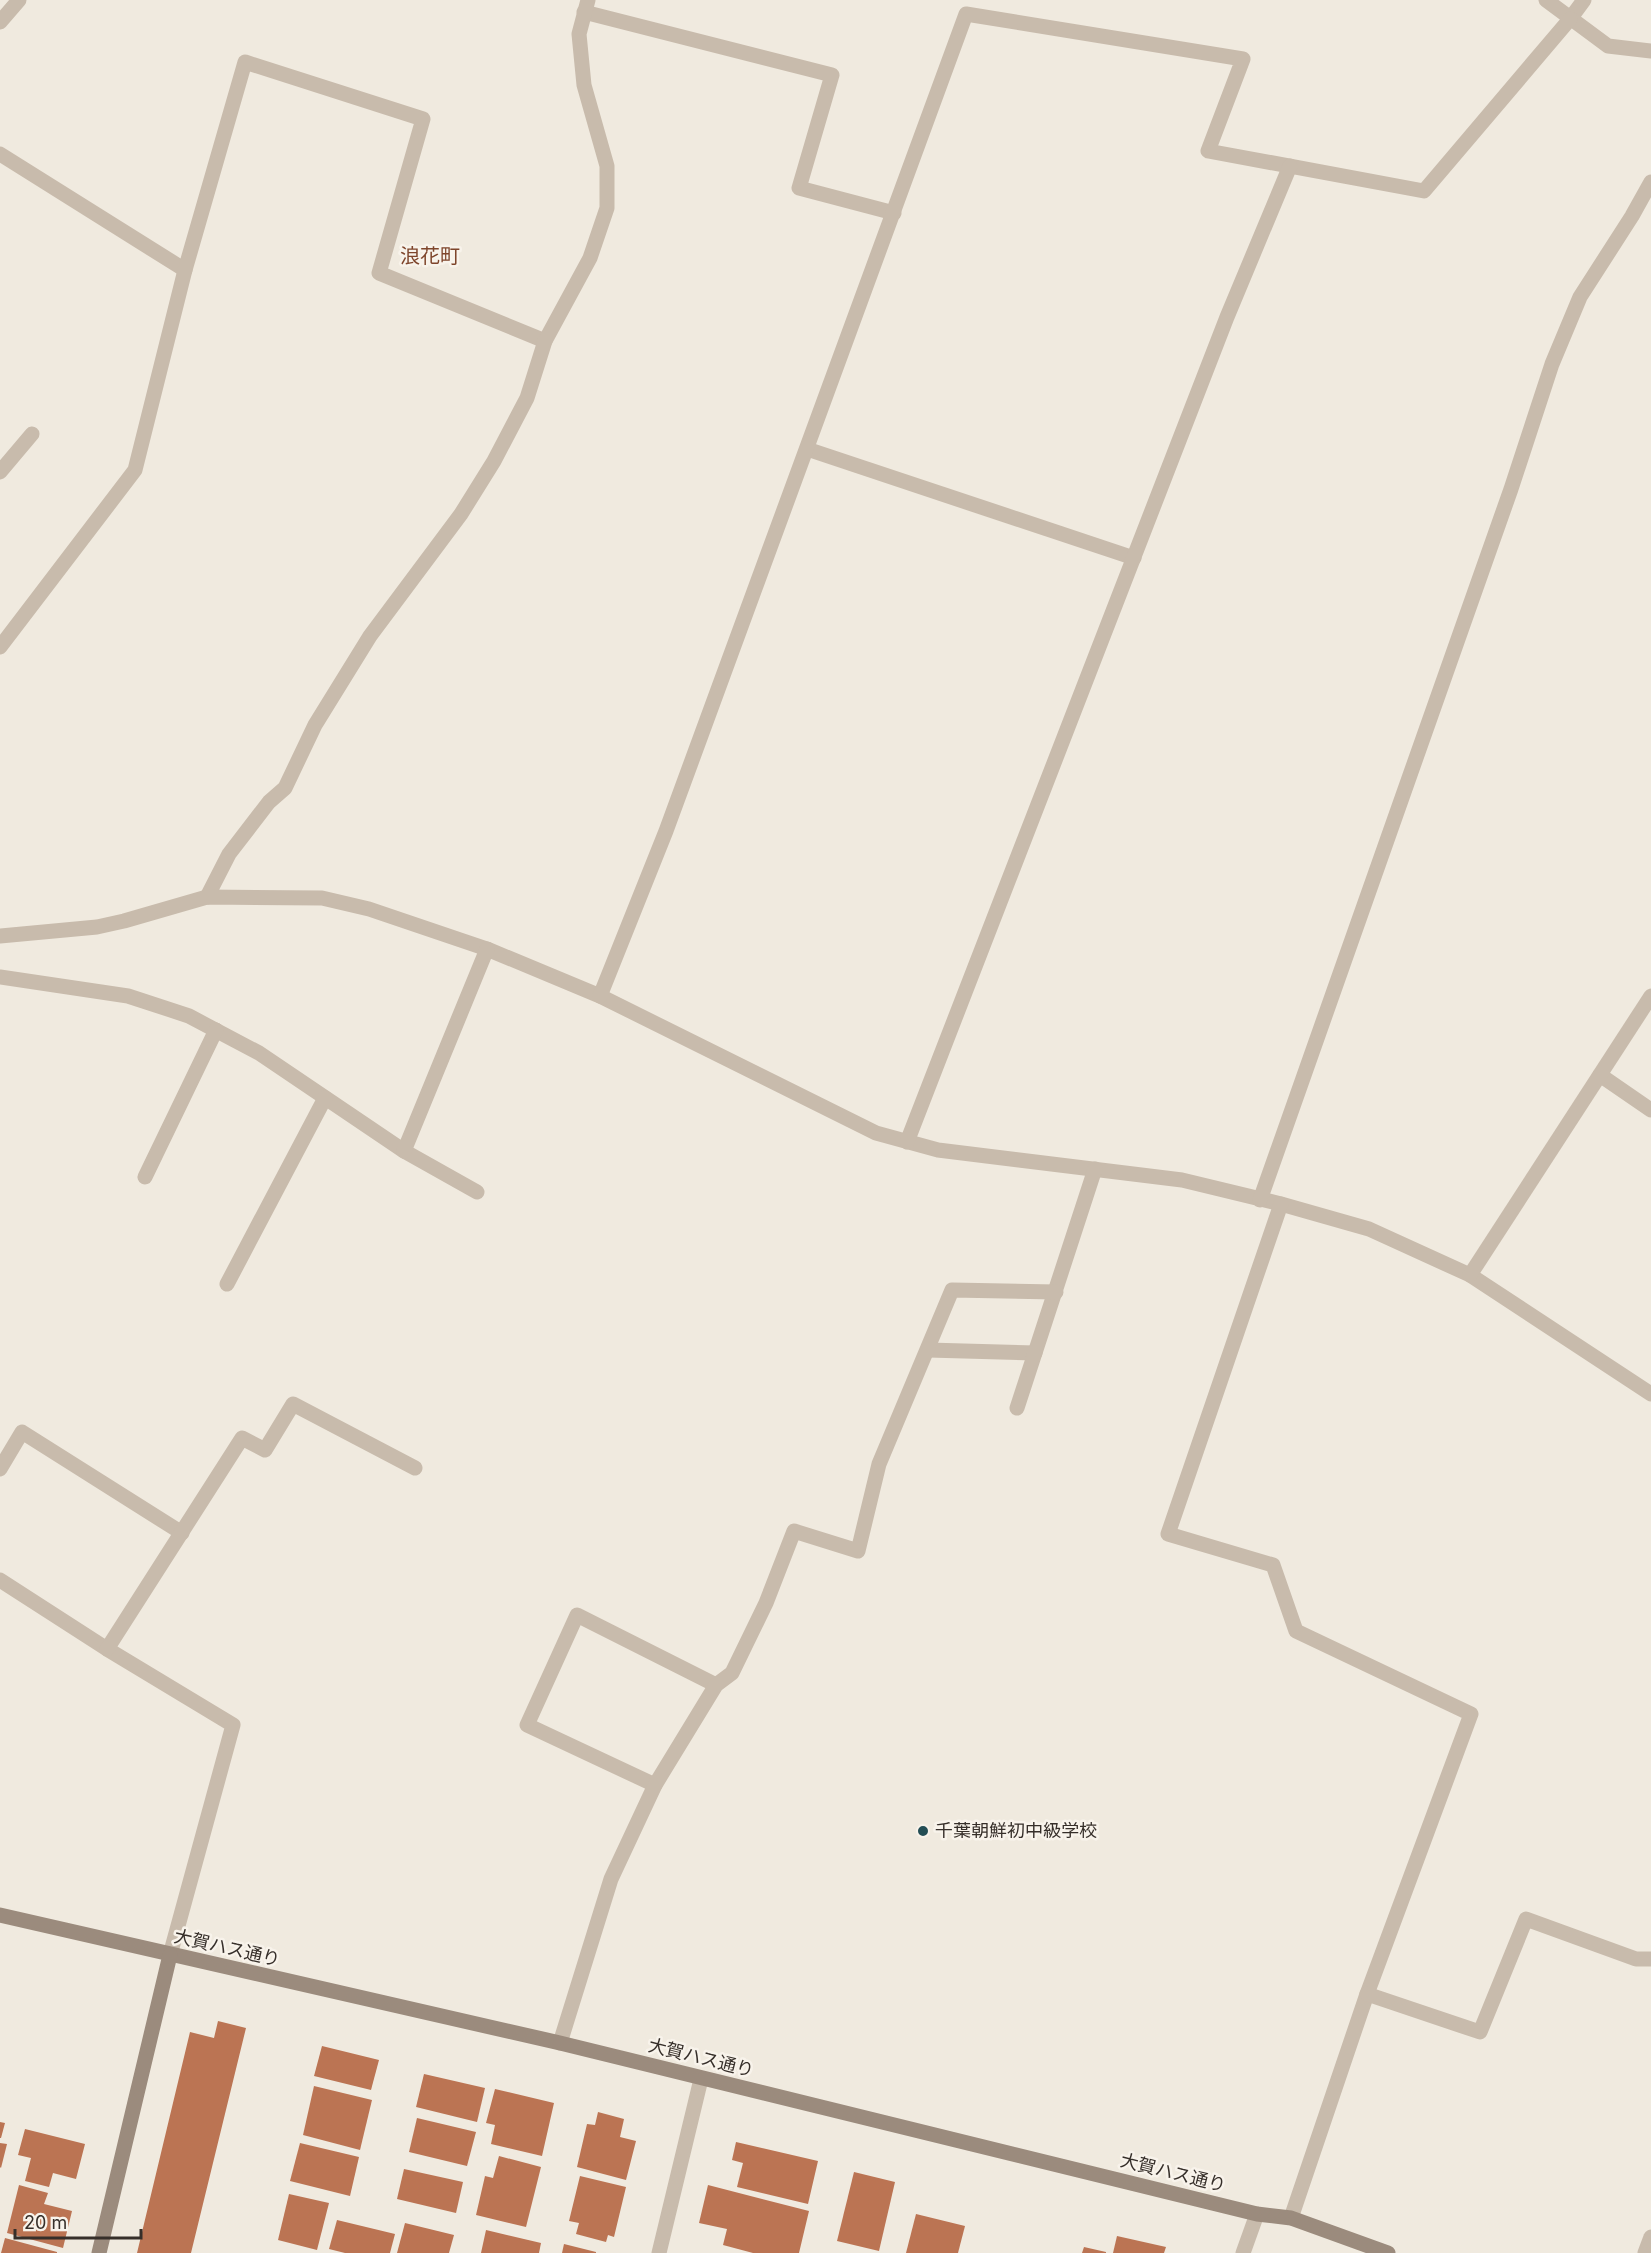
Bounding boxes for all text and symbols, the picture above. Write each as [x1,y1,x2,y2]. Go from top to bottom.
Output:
district label: 浪花町 [400,244,460,268]
place label: 千葉朝鮮初中級学校 [935,1820,1097,1841]
marker: 千葉朝鮮初中級学校 [916,1824,930,1838]
street label: 大賀ハス通り [172,1925,282,1970]
street label: 大賀ハス通り [646,2034,756,2081]
street label: 大賀ハス通り [1118,2149,1228,2196]
scale bar [15,2202,141,2240]
text: 20 m [24,2212,67,2233]

